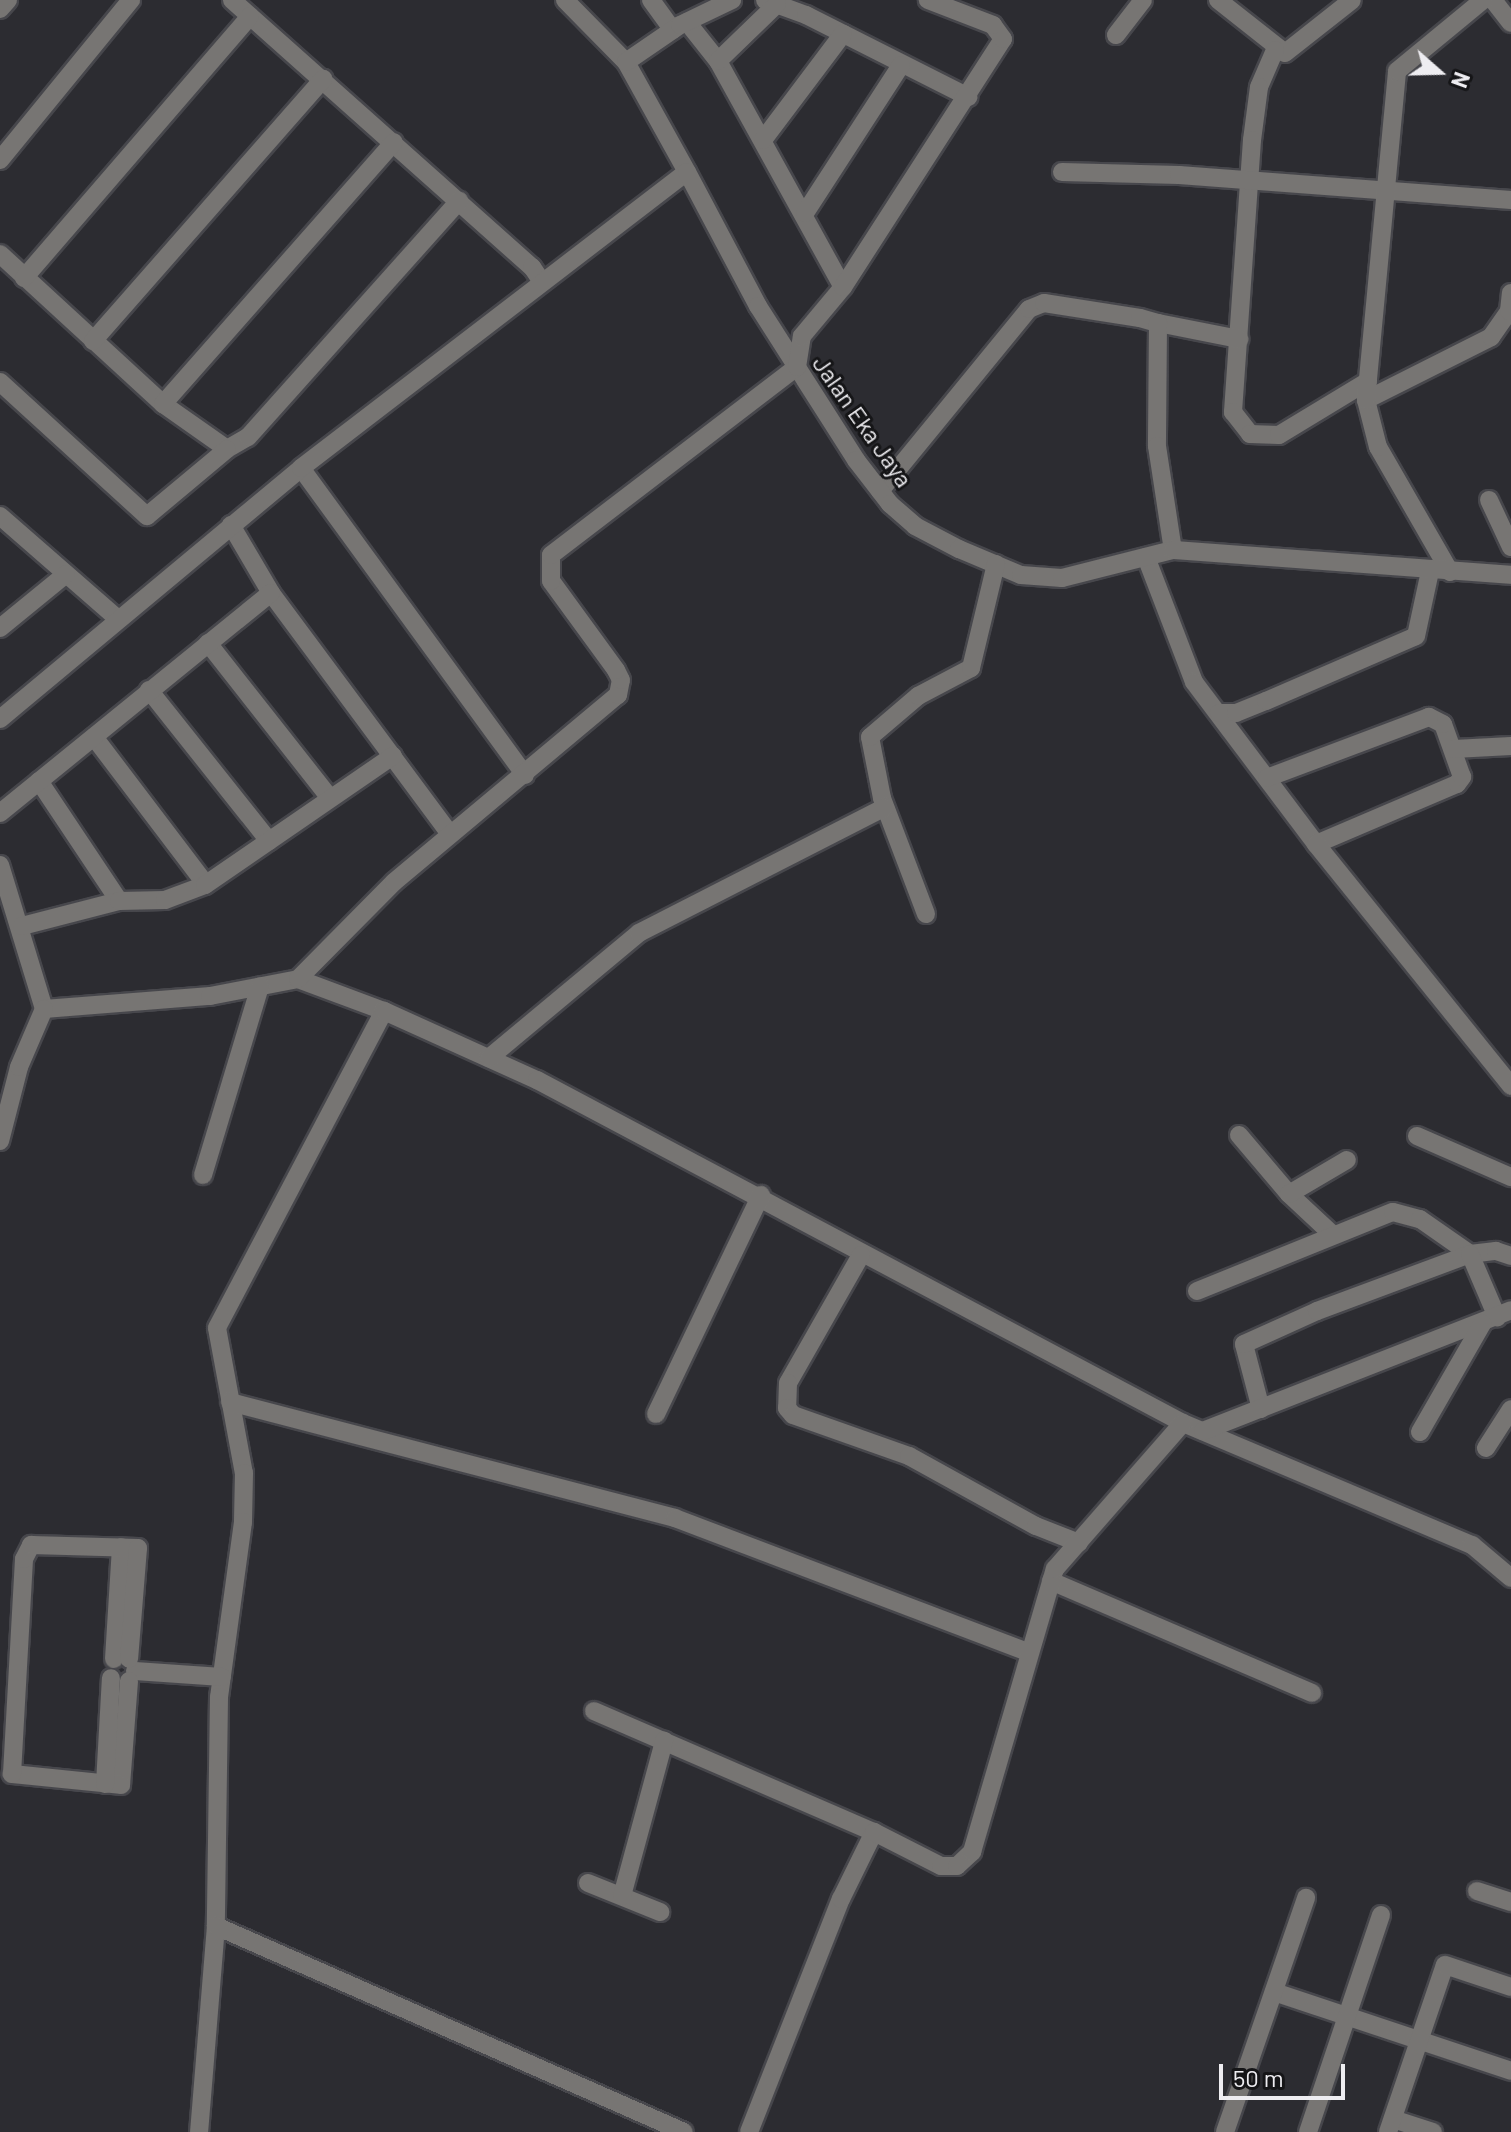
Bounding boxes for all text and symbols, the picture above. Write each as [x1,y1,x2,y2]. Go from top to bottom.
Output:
north arrow [1399,32,1479,112]
text: N [1447,69,1476,92]
street label: Jalan Eka Jaya [807,350,919,492]
scale bar [1223,2048,1349,2098]
text: 50 m [1233,2063,1284,2092]

